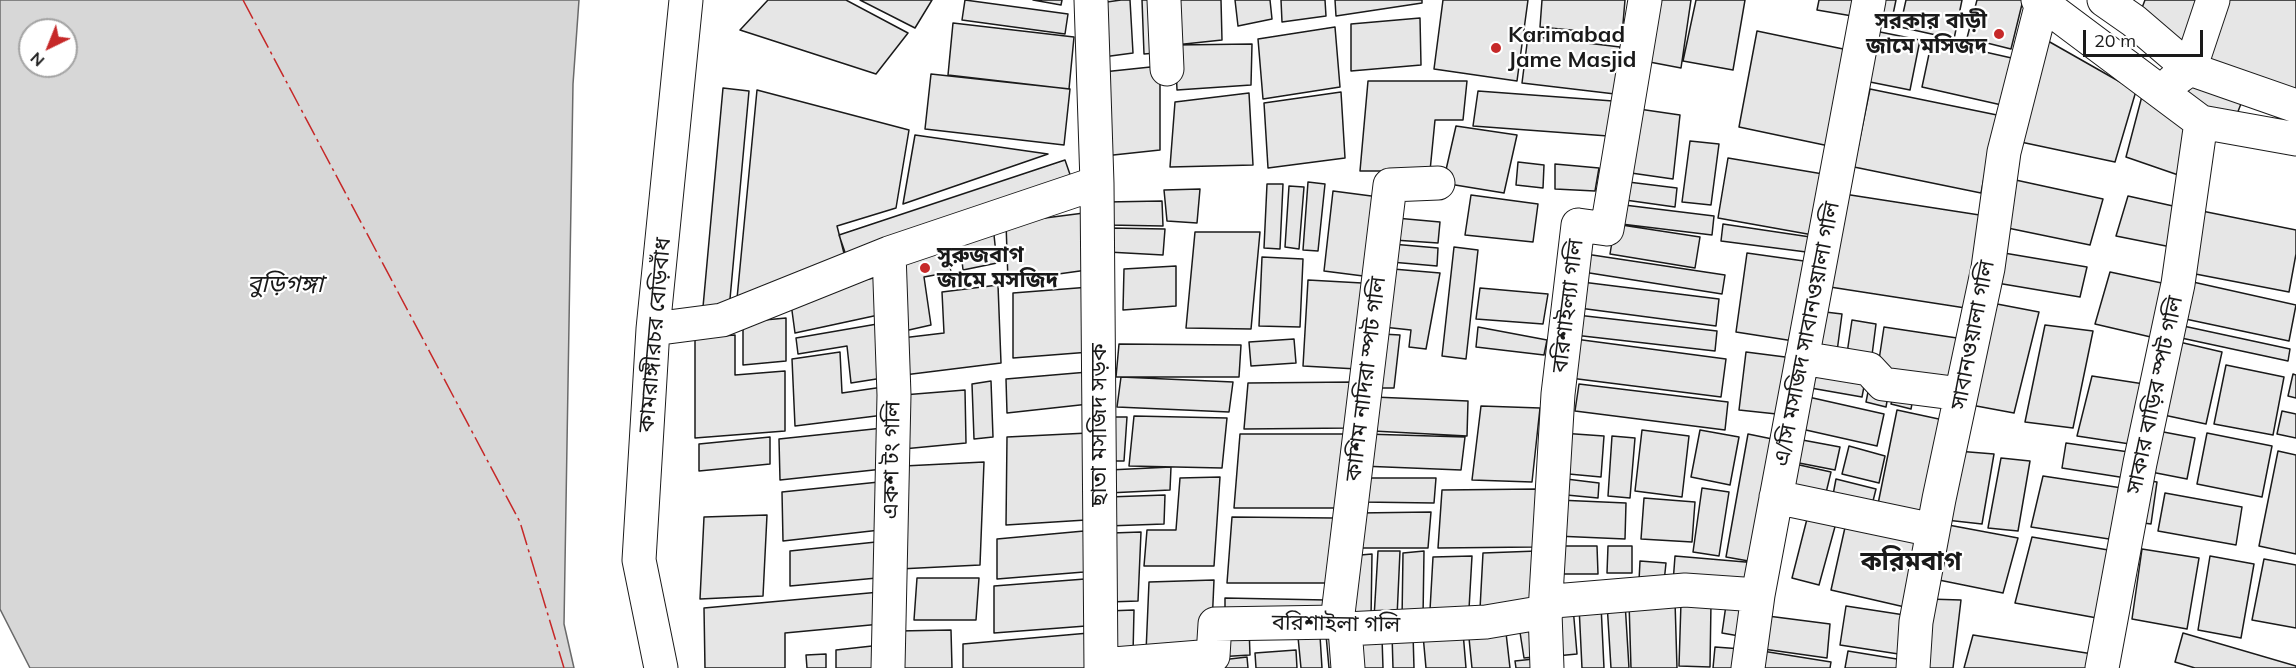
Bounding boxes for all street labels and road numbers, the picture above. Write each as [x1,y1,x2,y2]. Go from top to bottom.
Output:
street label: এ/সি মসজিদ সাবানওয়ালা গলি [1768,199,1846,469]
street label: কামরাঙ্গীরচর বেড়িবাঁধ [633,236,677,434]
street label: বরিশাইল্যা গলি [1547,238,1589,374]
street label: সাবানওয়ালা গলি [1946,258,2000,412]
street label: কাশিম নাদিরা স্পট গলি [1340,275,1392,483]
street label: সাকার বাড়ির স্পট গলি [2121,294,2189,496]
street label: ছাতা মসজিদ সড়ক [1086,343,1112,507]
street label: একশ টং গলি [878,401,906,519]
street label: বরিশাইলা গলি [1272,610,1400,638]

